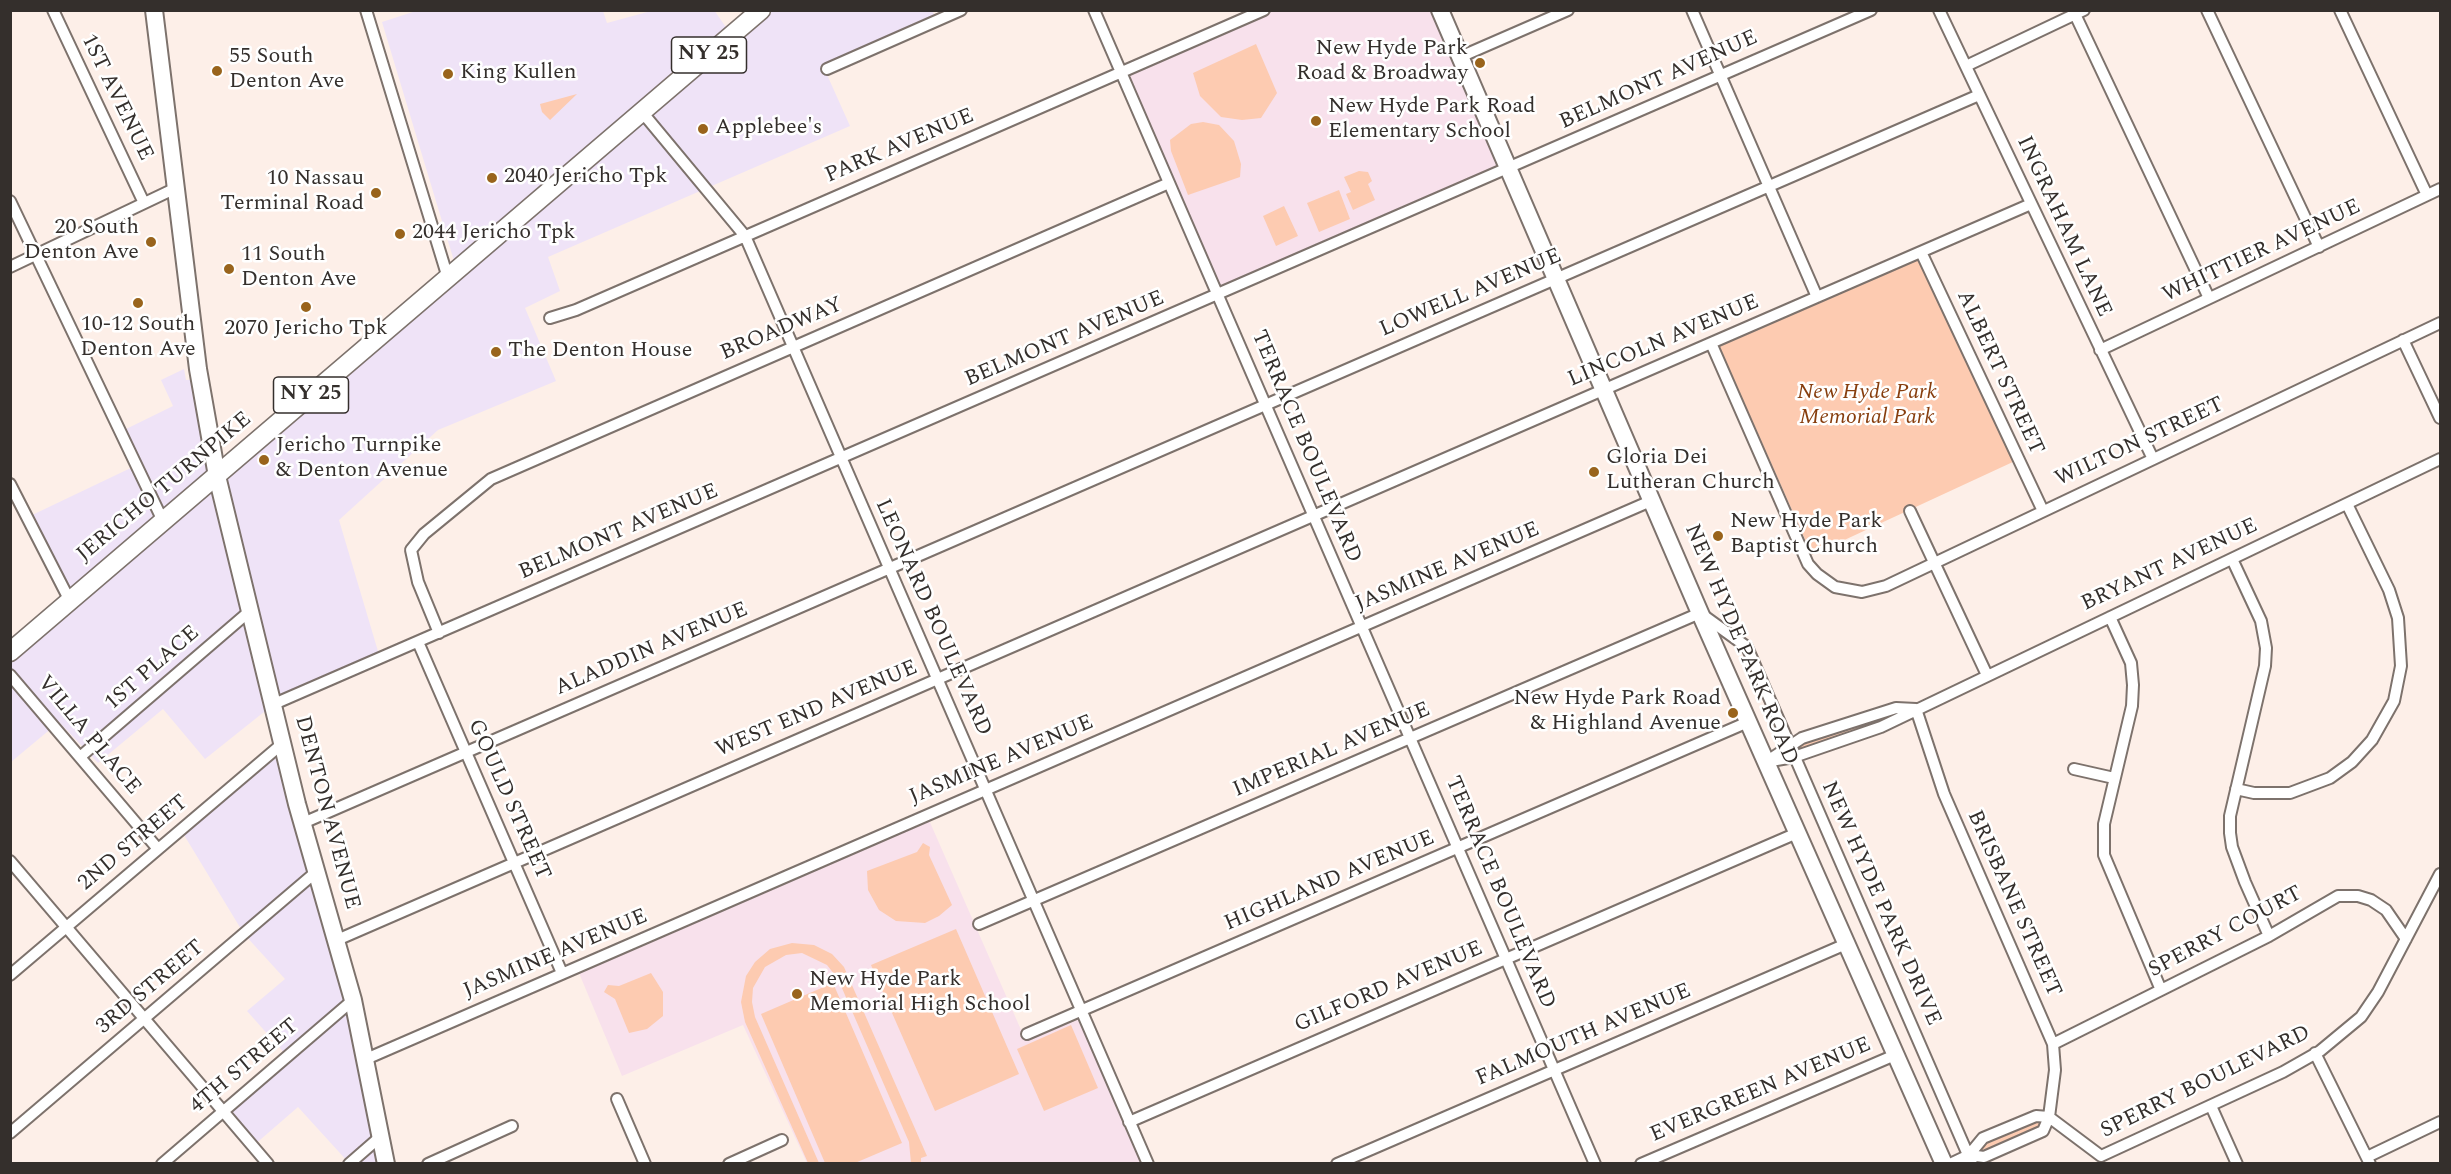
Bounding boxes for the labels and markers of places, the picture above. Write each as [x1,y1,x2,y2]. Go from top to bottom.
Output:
place label: New Hyde Park Road & Broadway [1296,37,1468,88]
place label: 55 South Denton Ave [229,45,344,96]
marker: New Hyde Park Road & Broadway [1473,56,1487,70]
place label: King Kullen [460,61,577,87]
marker: 55 South Denton Ave [210,64,224,78]
marker: King Kullen [441,67,455,81]
place label: New Hyde Park Road Elementary School [1328,95,1536,146]
marker: New Hyde Park Road Elementary School [1309,114,1323,128]
place label: Applebee's [715,116,822,142]
marker: Applebee's [696,122,710,136]
place label: 2040 Jericho Tpk [504,165,668,191]
place label: 10 Nassau Terminal Road [220,167,364,218]
marker: 2040 Jericho Tpk [485,171,499,185]
marker: 10 Nassau Terminal Road [369,186,383,200]
place label: 20 South Denton Ave [24,216,139,268]
place label: 2044 Jericho Tpk [412,221,576,247]
marker: 2044 Jericho Tpk [393,227,407,241]
marker: 20 South Denton Ave [144,235,158,249]
place label: 11 South Denton Ave [241,243,356,294]
marker: 11 South Denton Ave [222,262,236,276]
marker: 10-12 South Denton Ave [131,296,145,310]
marker: 2070 Jericho Tpk [299,300,313,314]
place label: 10-12 South Denton Ave [80,313,196,364]
place label: 2070 Jericho Tpk [224,317,388,343]
place label: The Denton House [508,339,692,365]
marker: The Denton House [489,345,503,359]
place label: Jericho Turnpike & Denton Avenue [276,434,448,486]
place label: Gloria Dei Lutheran Church [1606,446,1775,498]
marker: Jericho Turnpike & Denton Avenue [257,453,271,467]
marker: Gloria Dei Lutheran Church [1587,465,1601,479]
place label: New Hyde Park Baptist Church [1730,510,1882,562]
marker: New Hyde Park Baptist Church [1711,529,1725,543]
place label: New Hyde Park Road & Highland Avenue [1513,687,1721,738]
marker: New Hyde Park Road & Highland Avenue [1726,706,1740,720]
place label: New Hyde Park Memorial High School [809,968,1030,1020]
marker: New Hyde Park Memorial High School [790,987,804,1001]

